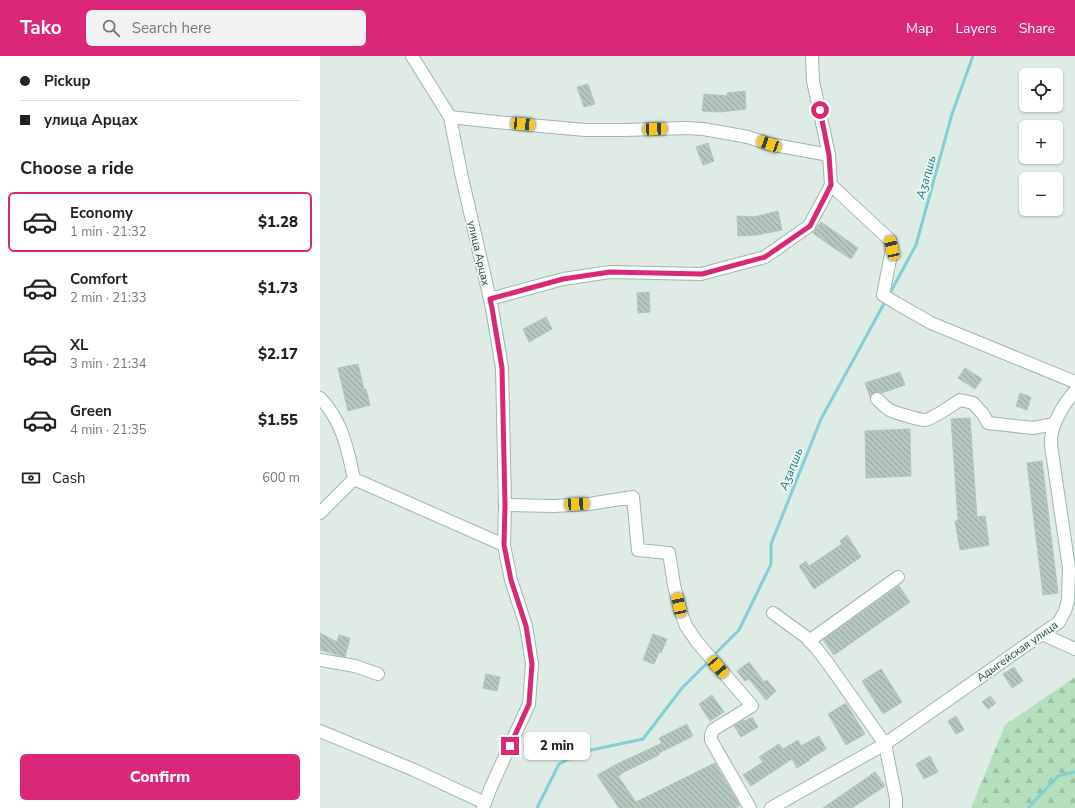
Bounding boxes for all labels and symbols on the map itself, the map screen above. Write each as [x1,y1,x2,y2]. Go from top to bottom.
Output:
route start [811,101,829,119]
car [511,117,535,131]
car [643,123,667,135]
car [756,134,782,154]
water label: Аӡаԥшь [912,153,940,202]
street label: улица Арцах [464,219,493,287]
car [883,235,901,261]
water label: Аӡаԥшь [775,445,807,494]
car [565,497,589,511]
car [671,592,687,618]
street label: Адыгейская улица [974,618,1061,685]
car [706,654,730,680]
callout: 2 min [524,732,590,760]
route end [501,737,519,755]

